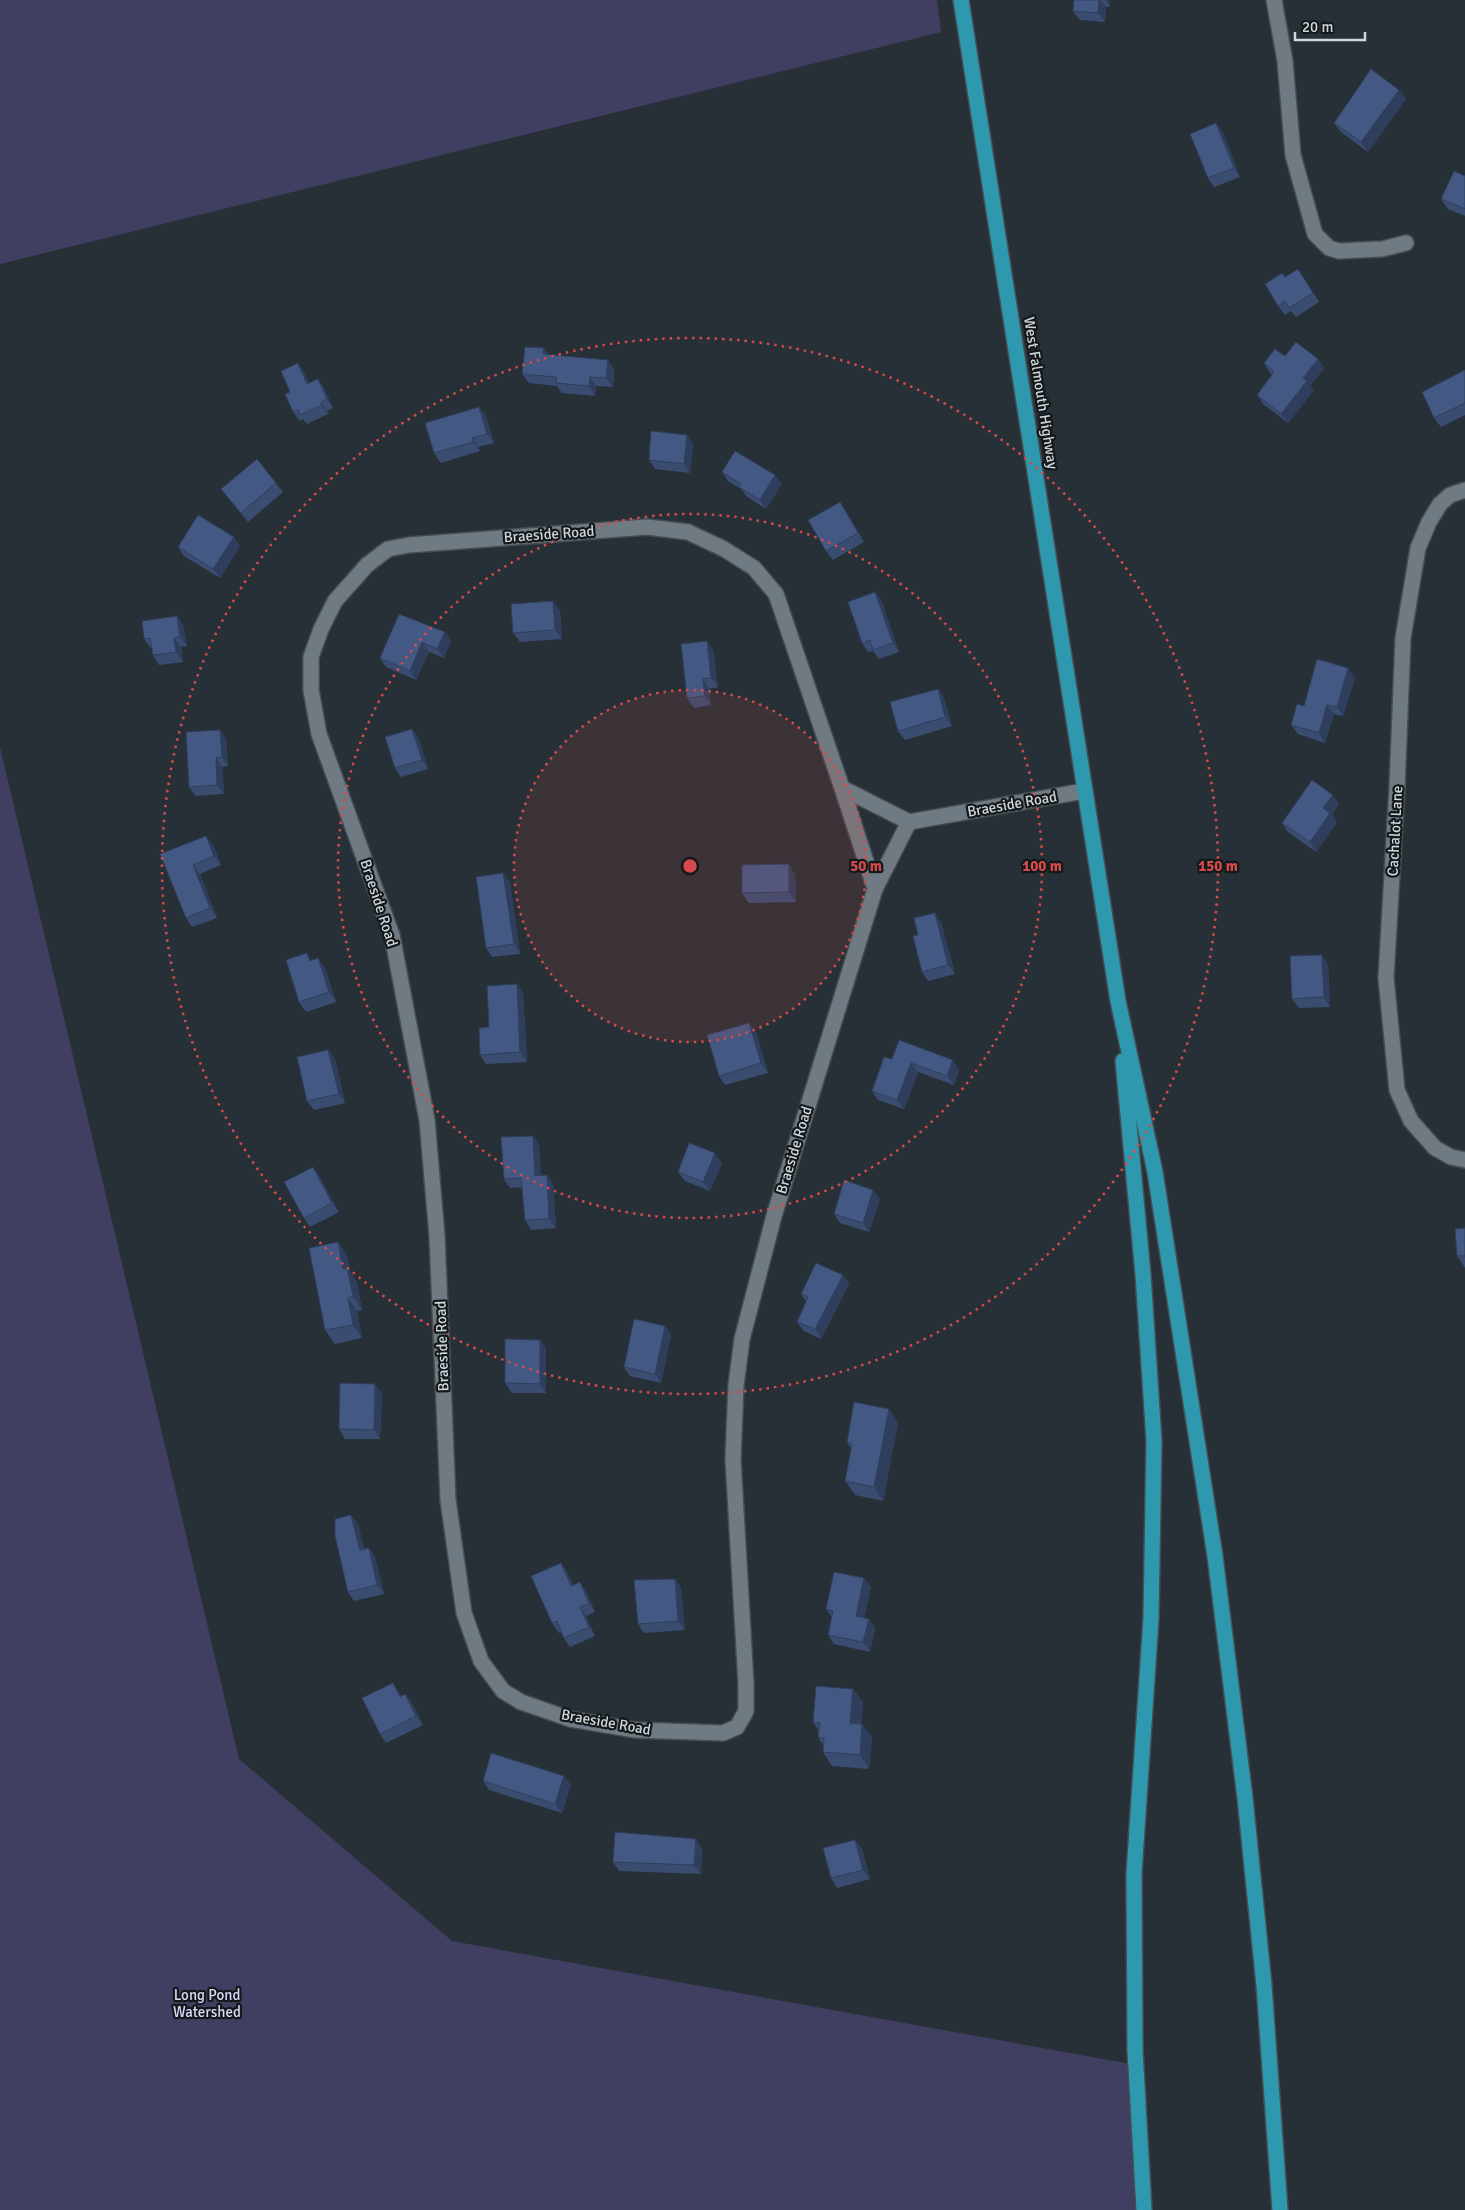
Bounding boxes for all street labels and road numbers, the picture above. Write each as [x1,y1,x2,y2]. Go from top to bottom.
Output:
street label: West Falmouth Highway [1020,316,1062,470]
street label: Braeside Road [503,522,595,546]
street label: Cachalot Lane [1384,785,1406,877]
street label: Braeside Road [966,787,1058,821]
street label: Braeside Road [356,857,402,949]
street label: Braeside Road [772,1104,816,1196]
street label: Braeside Road [431,1300,453,1392]
street label: Braeside Road [560,1705,652,1739]

